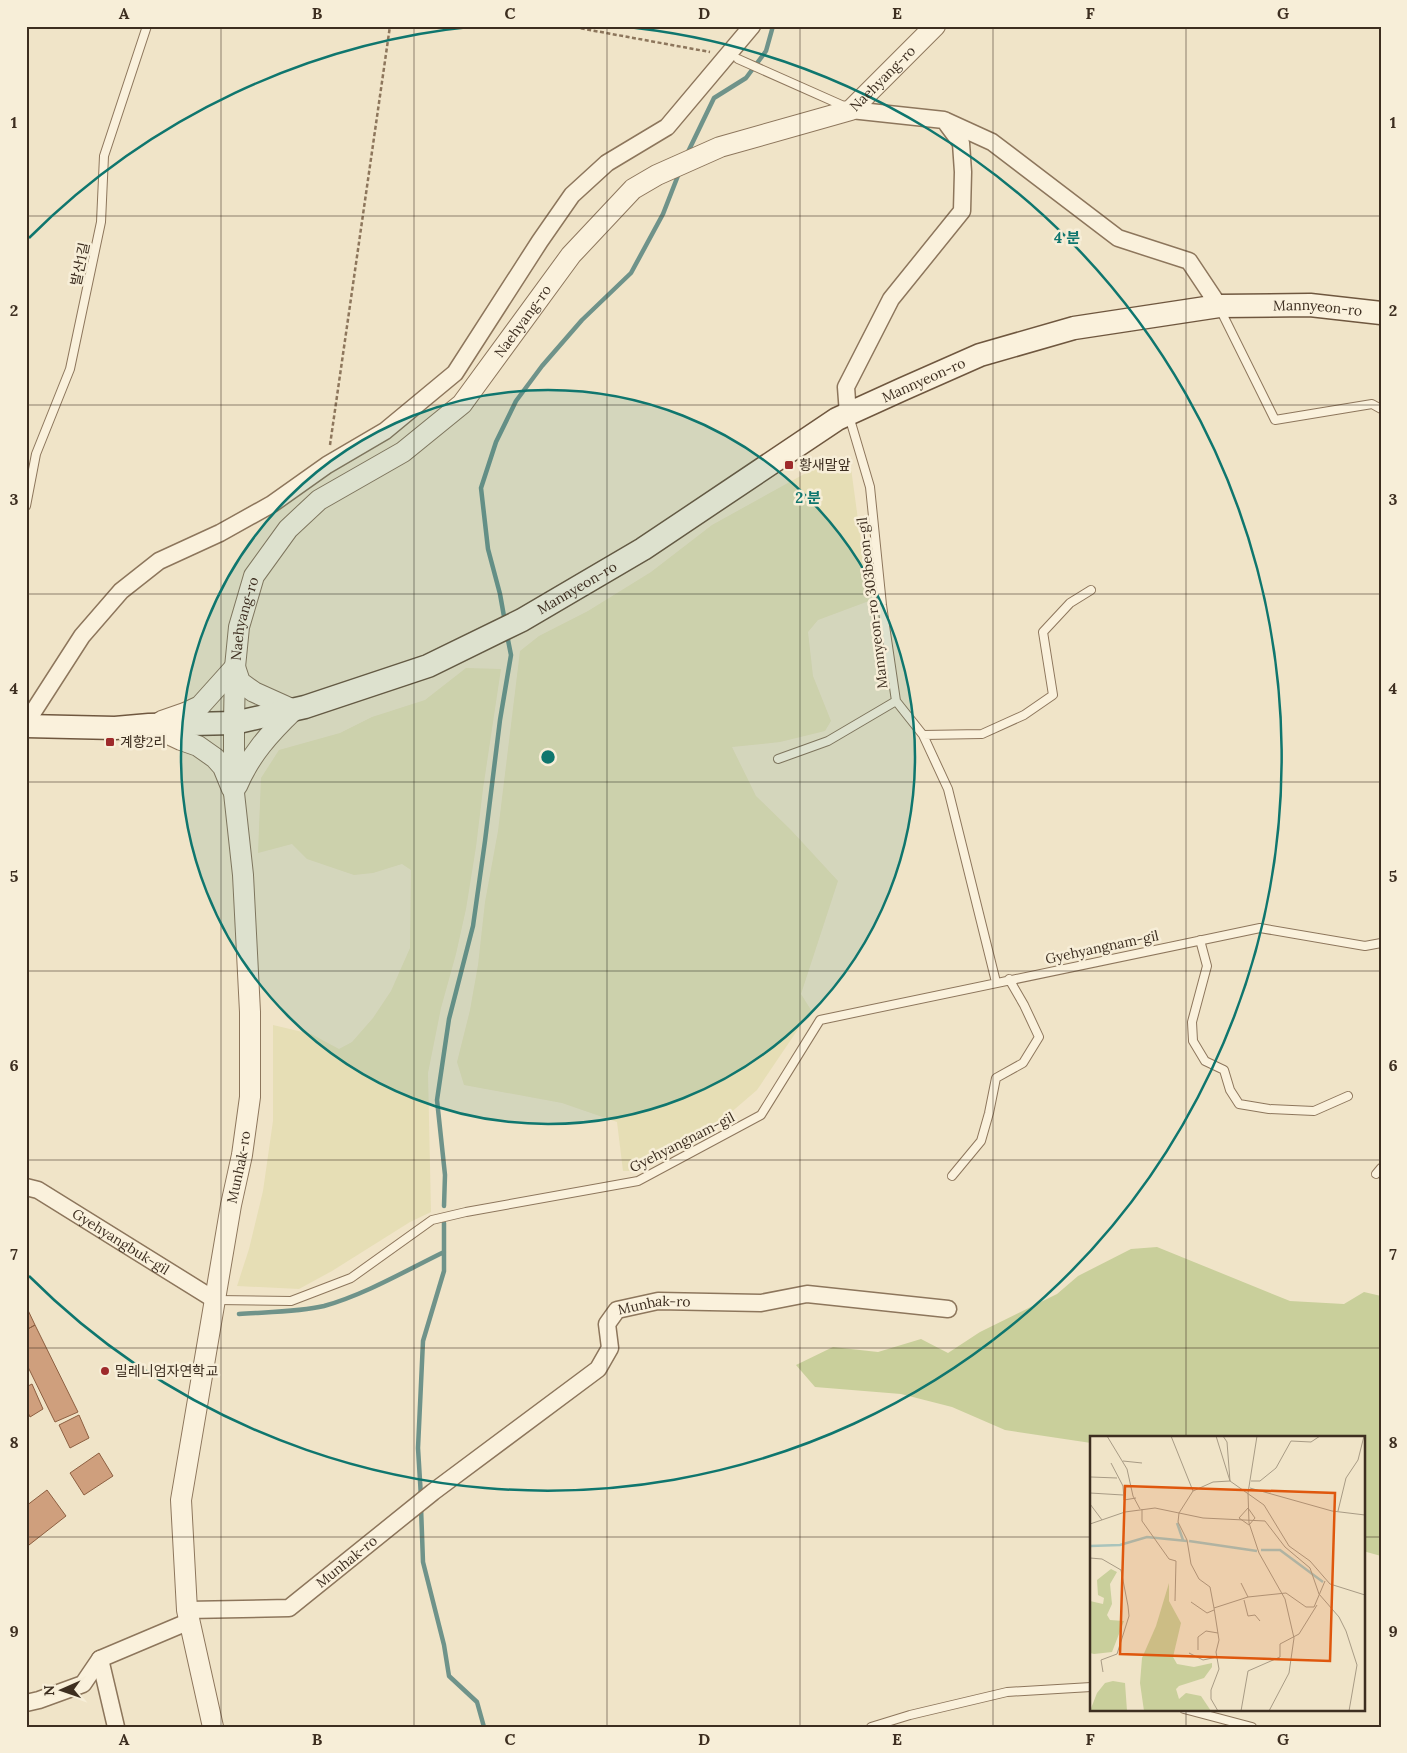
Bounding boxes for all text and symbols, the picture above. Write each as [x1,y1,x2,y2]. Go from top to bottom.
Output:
text: A [119,3,130,23]
text: B [312,3,323,23]
text: C [504,3,516,23]
text: D [698,3,710,23]
text: E [892,3,902,23]
text: F [1085,3,1095,23]
text: G [1277,3,1289,23]
street label: Naehyang-ro [846,42,919,115]
text: 1 [11,112,17,132]
text: 1 [1390,112,1396,132]
text: 4 분 [1054,228,1080,247]
street label: 발산1길 [67,241,93,287]
street label: Naehyang-ro [490,281,555,361]
street label: Mannyeon-ro [1273,296,1363,320]
text: 2 [10,300,18,320]
text: 2 [1389,300,1397,320]
street label: Mannyeon-ro [879,354,968,406]
place label: 황새말앞 [799,456,851,474]
marker: 황새말앞 [783,459,795,471]
text: 2 분 [795,488,821,507]
text: 3 [10,489,19,509]
text: 3 [1389,489,1398,509]
street label: Mannyeon-ro 303beon-gil [853,516,891,690]
street label: Mannyeon-ro [534,557,620,618]
street label: Naehyang-ro [227,575,262,661]
text: 4 [10,678,19,698]
text: 4 [1389,678,1398,698]
place label: 계향2리 [120,733,166,751]
marker: 계향2리 [104,736,116,748]
centre of rings [539,748,557,766]
text: 5 [10,866,19,886]
text: 5 [1389,866,1398,886]
street label: Gyehyangnam-gil [1044,926,1161,968]
text: 6 [9,1055,19,1075]
text: 6 [1388,1055,1398,1075]
street label: Gyehyangnam-gil [626,1108,738,1176]
street label: Munhak-ro [223,1130,254,1205]
street label: Gyehyangbuk-gil [69,1204,173,1279]
text: 7 [10,1244,18,1264]
text: 7 [1389,1244,1397,1264]
street label: Munhak-ro [616,1292,691,1319]
place label: 밀레니엄자연학교 [115,1362,218,1380]
marker: 밀레니엄자연학교 [99,1365,111,1377]
text: 8 [9,1432,19,1452]
text: 8 [1388,1432,1398,1452]
inset map [1090,1436,1364,1710]
street label: Munhak-ro [312,1532,381,1592]
text: 9 [9,1621,19,1641]
text: 9 [1388,1621,1398,1641]
north arrow [38,1666,88,1716]
text: N [40,1685,58,1696]
text: A [119,1729,130,1749]
text: B [312,1729,323,1749]
text: C [504,1729,516,1749]
text: D [698,1729,710,1749]
text: E [892,1729,902,1749]
text: F [1085,1729,1095,1749]
text: G [1277,1729,1289,1749]

